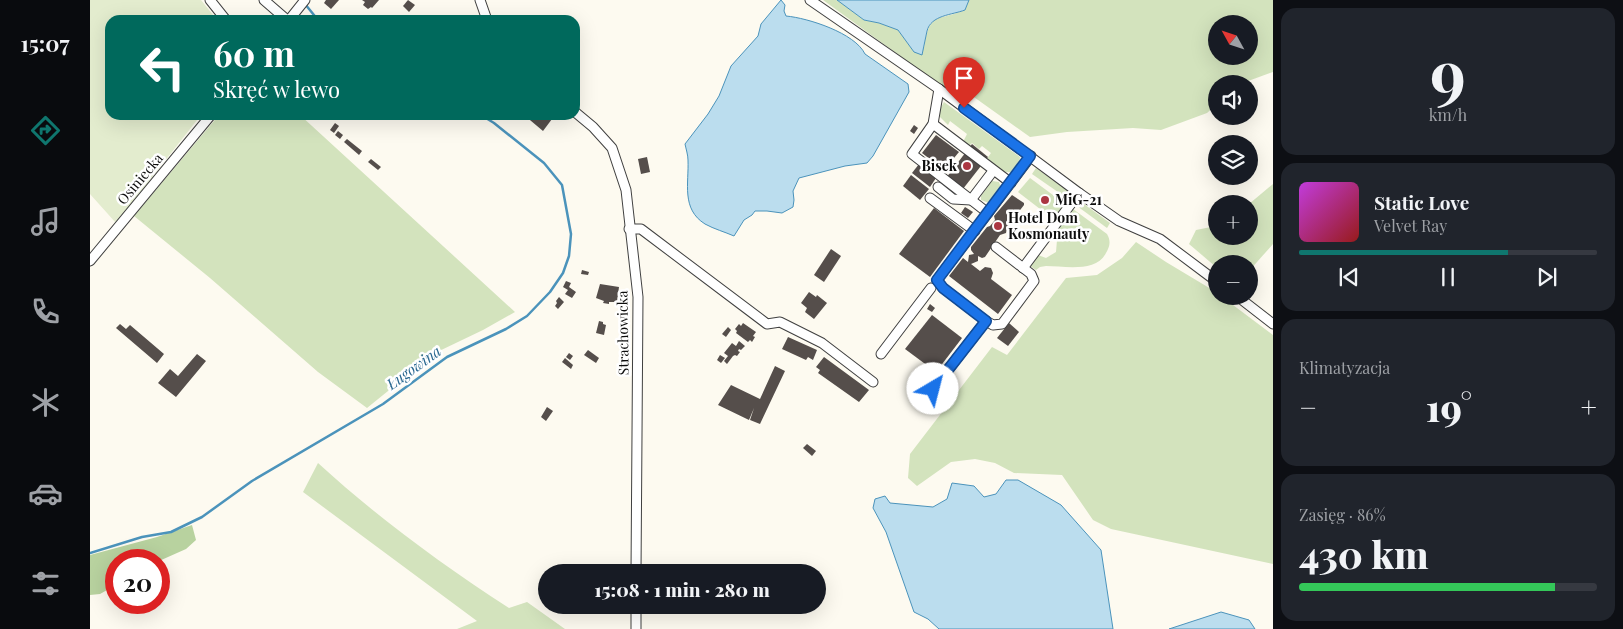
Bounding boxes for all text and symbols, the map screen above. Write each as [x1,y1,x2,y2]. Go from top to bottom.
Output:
north arrow [1208,15,1258,65]
map controls [1208,15,1258,305]
text: 15:07 [21,28,69,58]
text: 9 [1430,28,1466,114]
text: 60 m [213,29,295,76]
icon: left [130,35,195,100]
pin [943,57,985,108]
icon: arrive [950,64,978,92]
text: Skręć w lewo [213,74,340,104]
button: sound [1208,75,1258,125]
text: km/h [1429,104,1467,125]
icon: directions [28,113,63,148]
button: layers [1208,135,1258,185]
street label: Osiniecka [113,149,167,208]
place label: Bisek [921,156,958,175]
marker: Bisek [961,160,973,172]
text: Static Love [1374,189,1469,215]
place label: MiG-21 [1055,190,1102,209]
marker: MiG-21 [1039,194,1051,206]
button: + [1208,195,1258,245]
icon: music [28,204,63,239]
place label: Hotel Dom Kosmonauty [1008,208,1090,243]
text: Velvet Ray [1374,215,1447,236]
marker: Hotel Dom Kosmonauty [992,220,1004,232]
button: − [1208,255,1258,305]
icon: previous [1335,263,1363,291]
icon: pause [1434,263,1462,291]
icon: next [1533,263,1561,291]
street label: Strachowicka [612,291,633,375]
icon: phone [28,294,63,329]
water label: Ługowina [381,341,445,394]
text: Klimatyzacja [1299,357,1390,378]
position arrow [906,362,958,414]
text: 19° [1426,381,1472,432]
icon: climate [28,385,63,420]
text: − [1299,388,1317,425]
text: + [1581,388,1597,425]
icon: car [28,476,63,511]
text: Zasięg · 86% [1299,504,1386,525]
text: 430 km [1299,528,1429,579]
speed limit sign: 20 [105,549,170,614]
icon: filters [28,566,63,601]
text: 15:08 · 1 min · 280 m [594,576,770,602]

